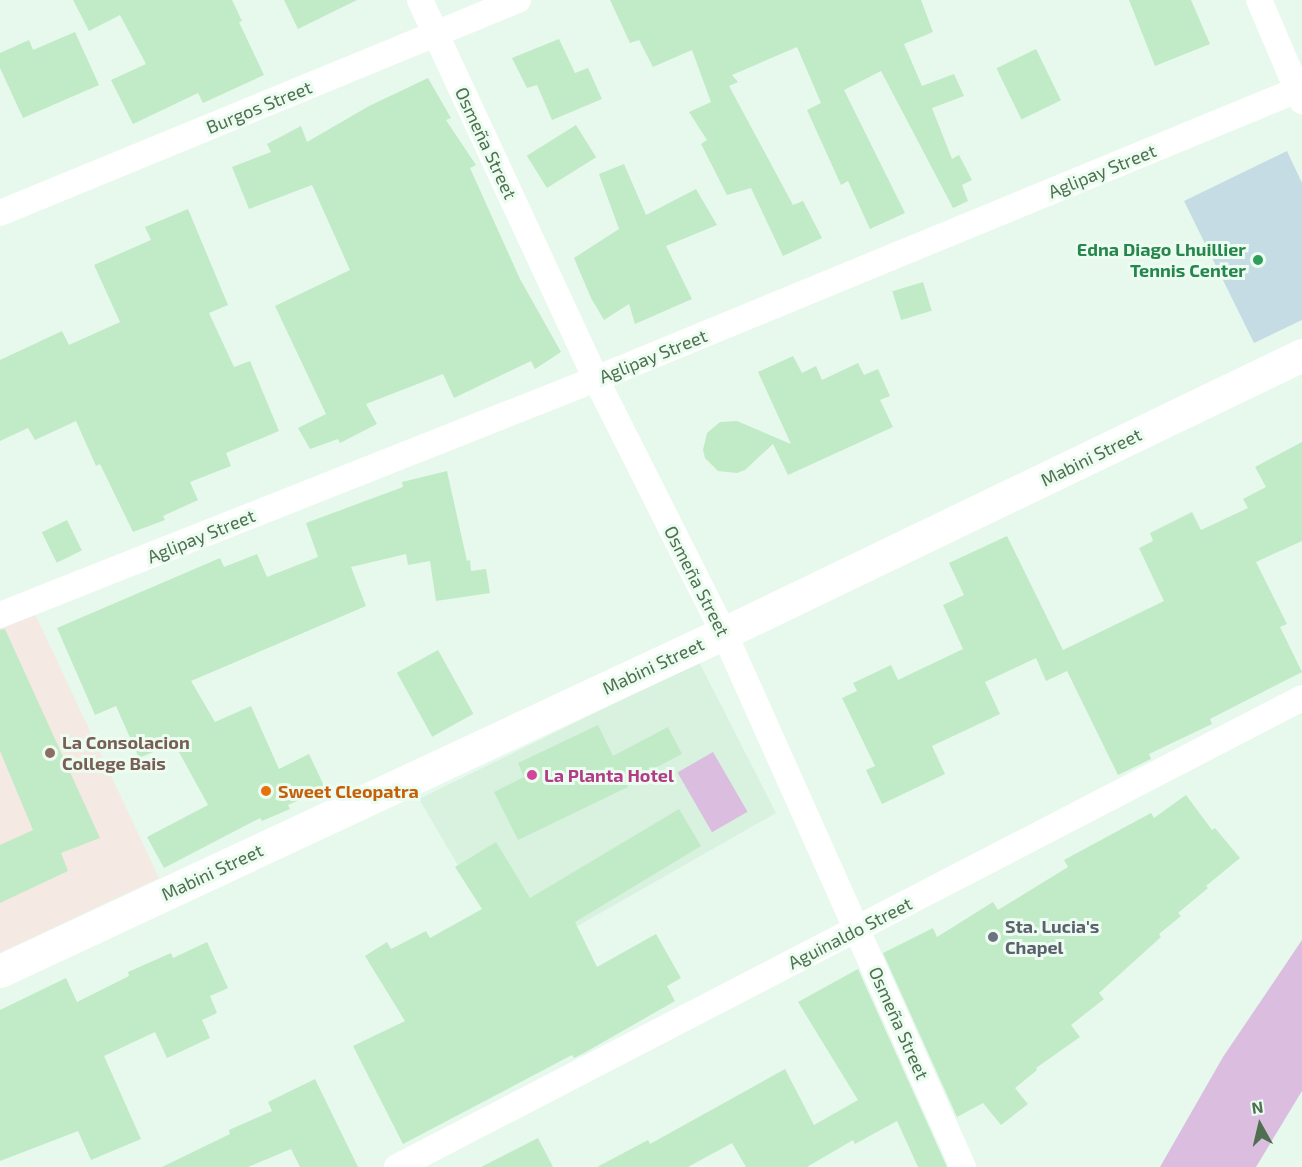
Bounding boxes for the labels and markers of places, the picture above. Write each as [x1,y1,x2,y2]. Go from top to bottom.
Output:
place label: Edna Diago Lhuillier Tennis Center [1077,239,1246,282]
marker: Edna Diago Lhuillier Tennis Center [1251,253,1265,267]
place label: La Consolacion College Bais [62,732,190,774]
marker: La Consolacion College Bais [43,746,57,760]
place label: La Planta Hotel [544,764,674,786]
marker: La Planta Hotel [525,768,539,782]
place label: Sweet Cleopatra [278,780,419,802]
marker: Sweet Cleopatra [259,784,273,798]
place label: Sta. Lucia's Chapel [1005,916,1099,958]
marker: Sta. Lucia's Chapel [986,930,1000,944]

